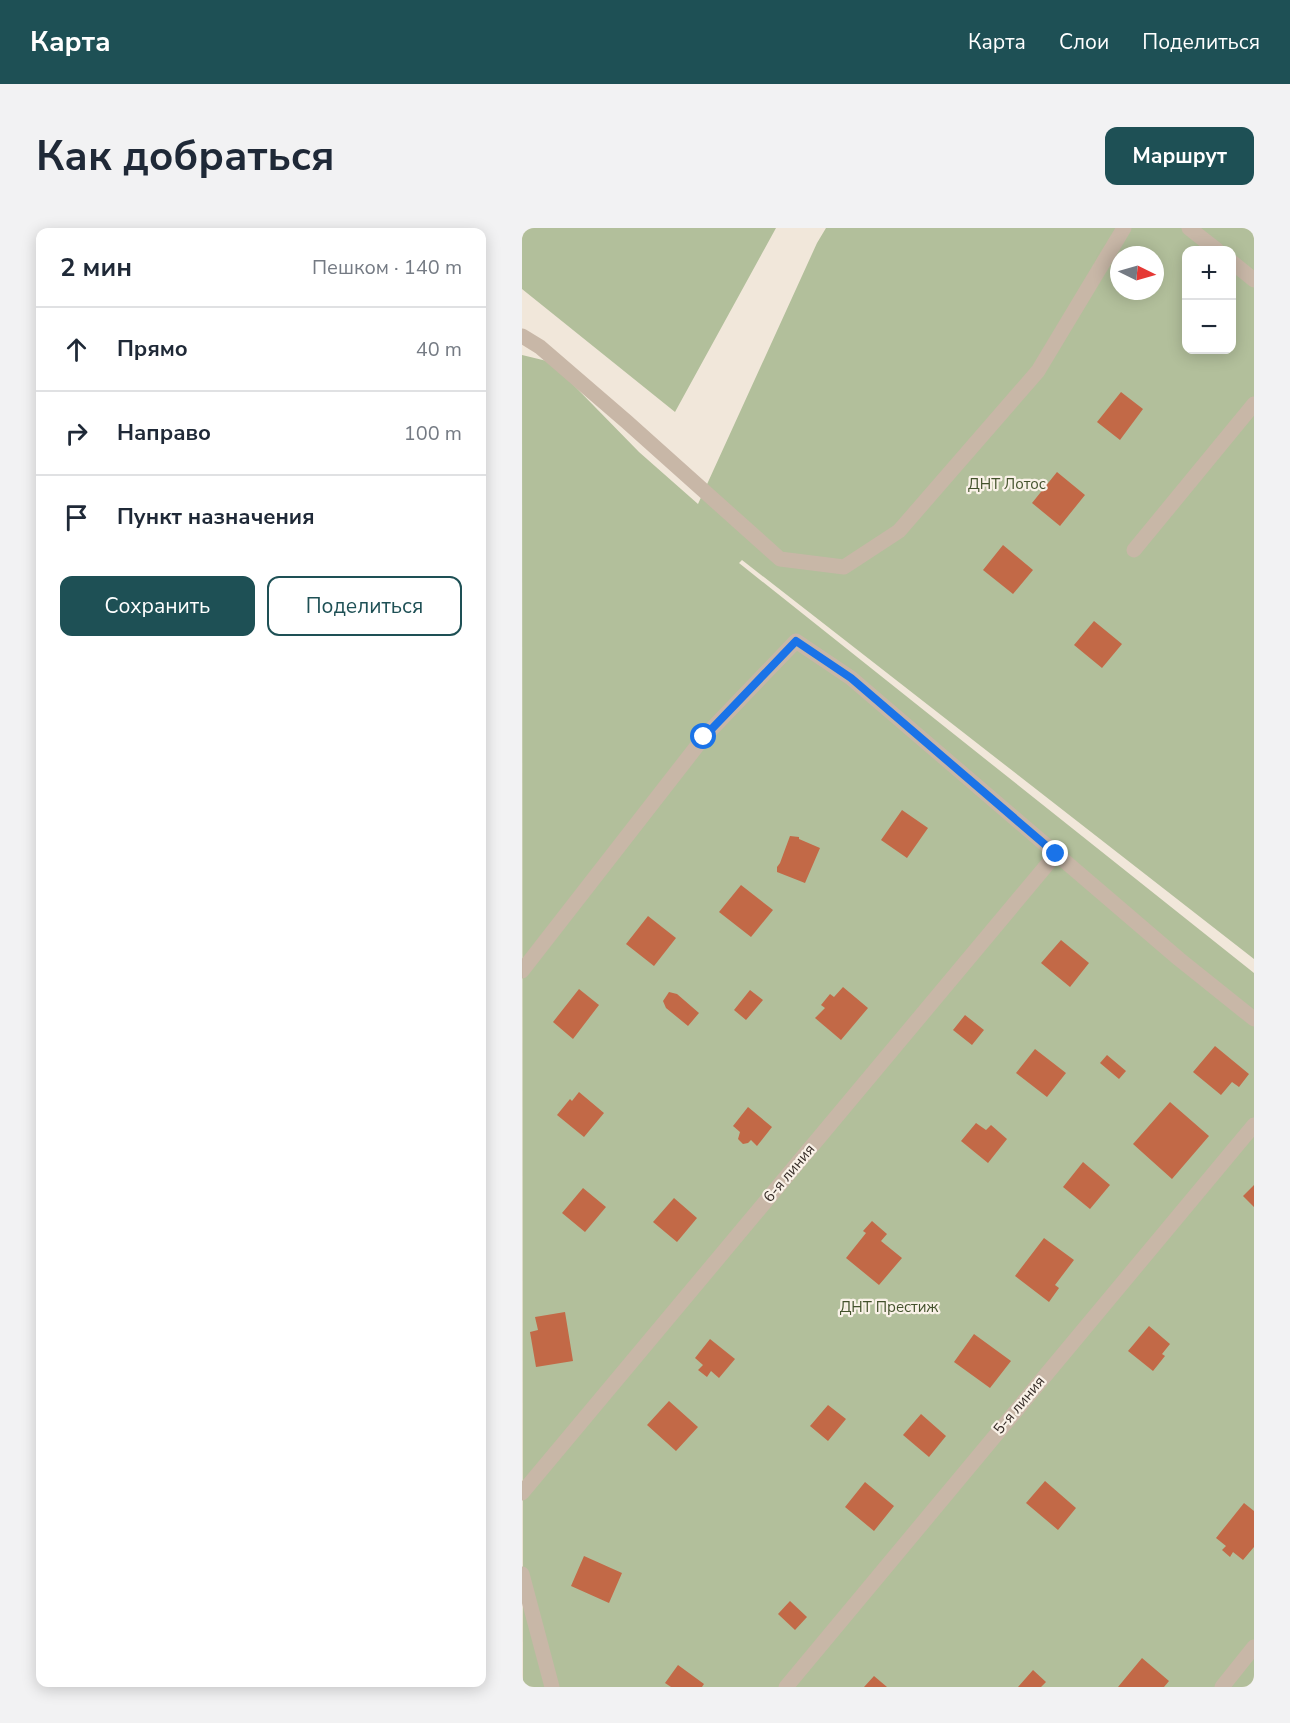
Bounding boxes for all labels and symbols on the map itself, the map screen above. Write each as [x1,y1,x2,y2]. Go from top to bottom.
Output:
north arrow [1110,246,1164,300]
park label: ДНТ Лотос [968,474,1046,494]
route start [690,723,716,749]
route end [1042,840,1068,866]
street label: 6-я линия [759,1140,819,1206]
park label: ДНТ Престиж [840,1297,939,1317]
street label: 5-я линия [989,1372,1049,1438]

